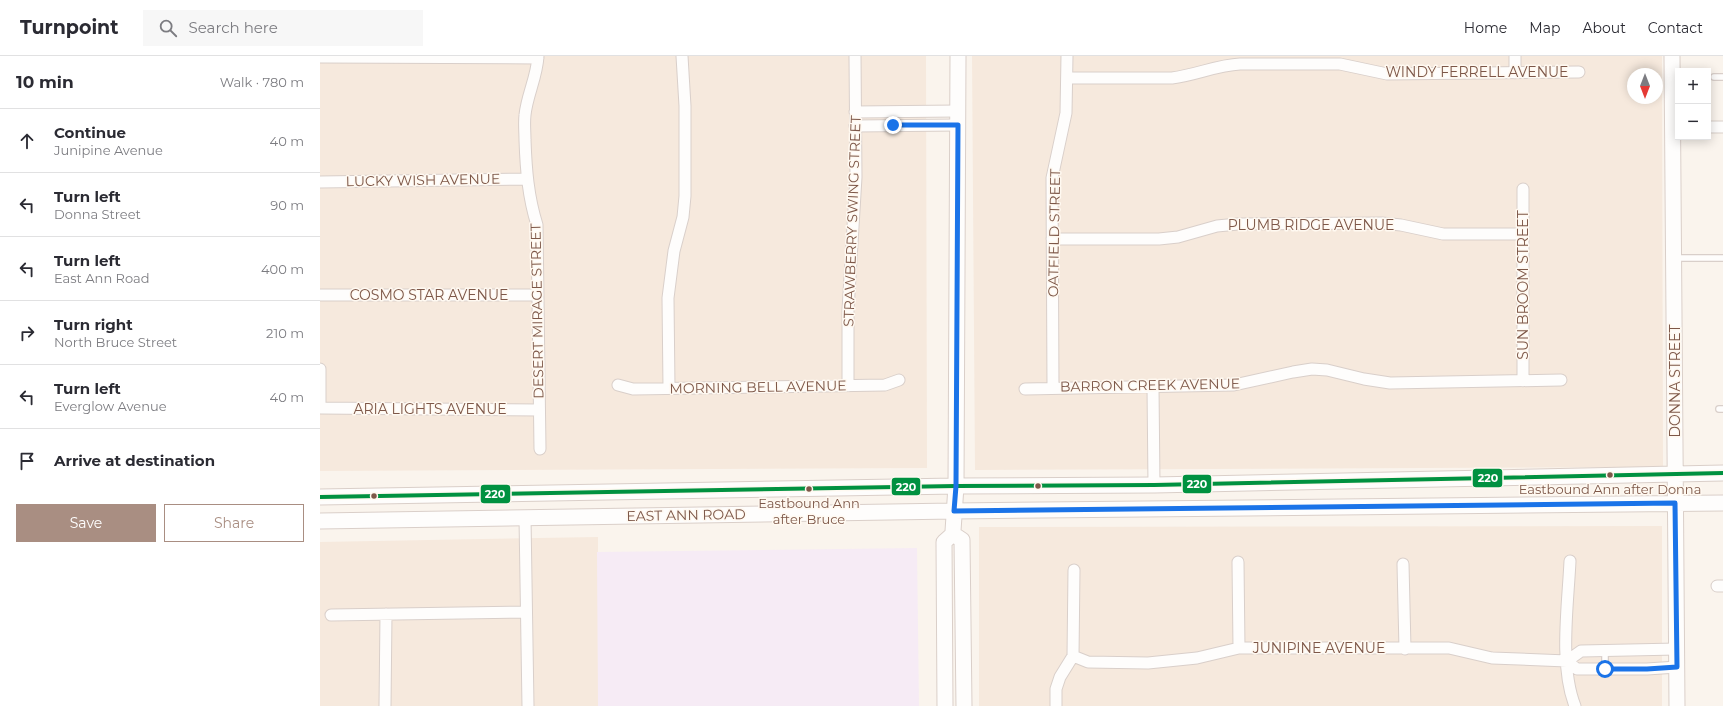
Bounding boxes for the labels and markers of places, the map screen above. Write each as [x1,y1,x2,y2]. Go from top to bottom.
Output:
marker: Eastbound Ann after Donna [1605,470,1615,480]
unlabelled marker [1033,481,1043,491]
place label: Eastbound Ann after Donna [1519,481,1701,497]
marker: Eastbound Ann after Bruce [804,484,814,494]
unlabelled marker [369,491,379,501]
place label: Eastbound Ann after Bruce [758,495,860,527]

